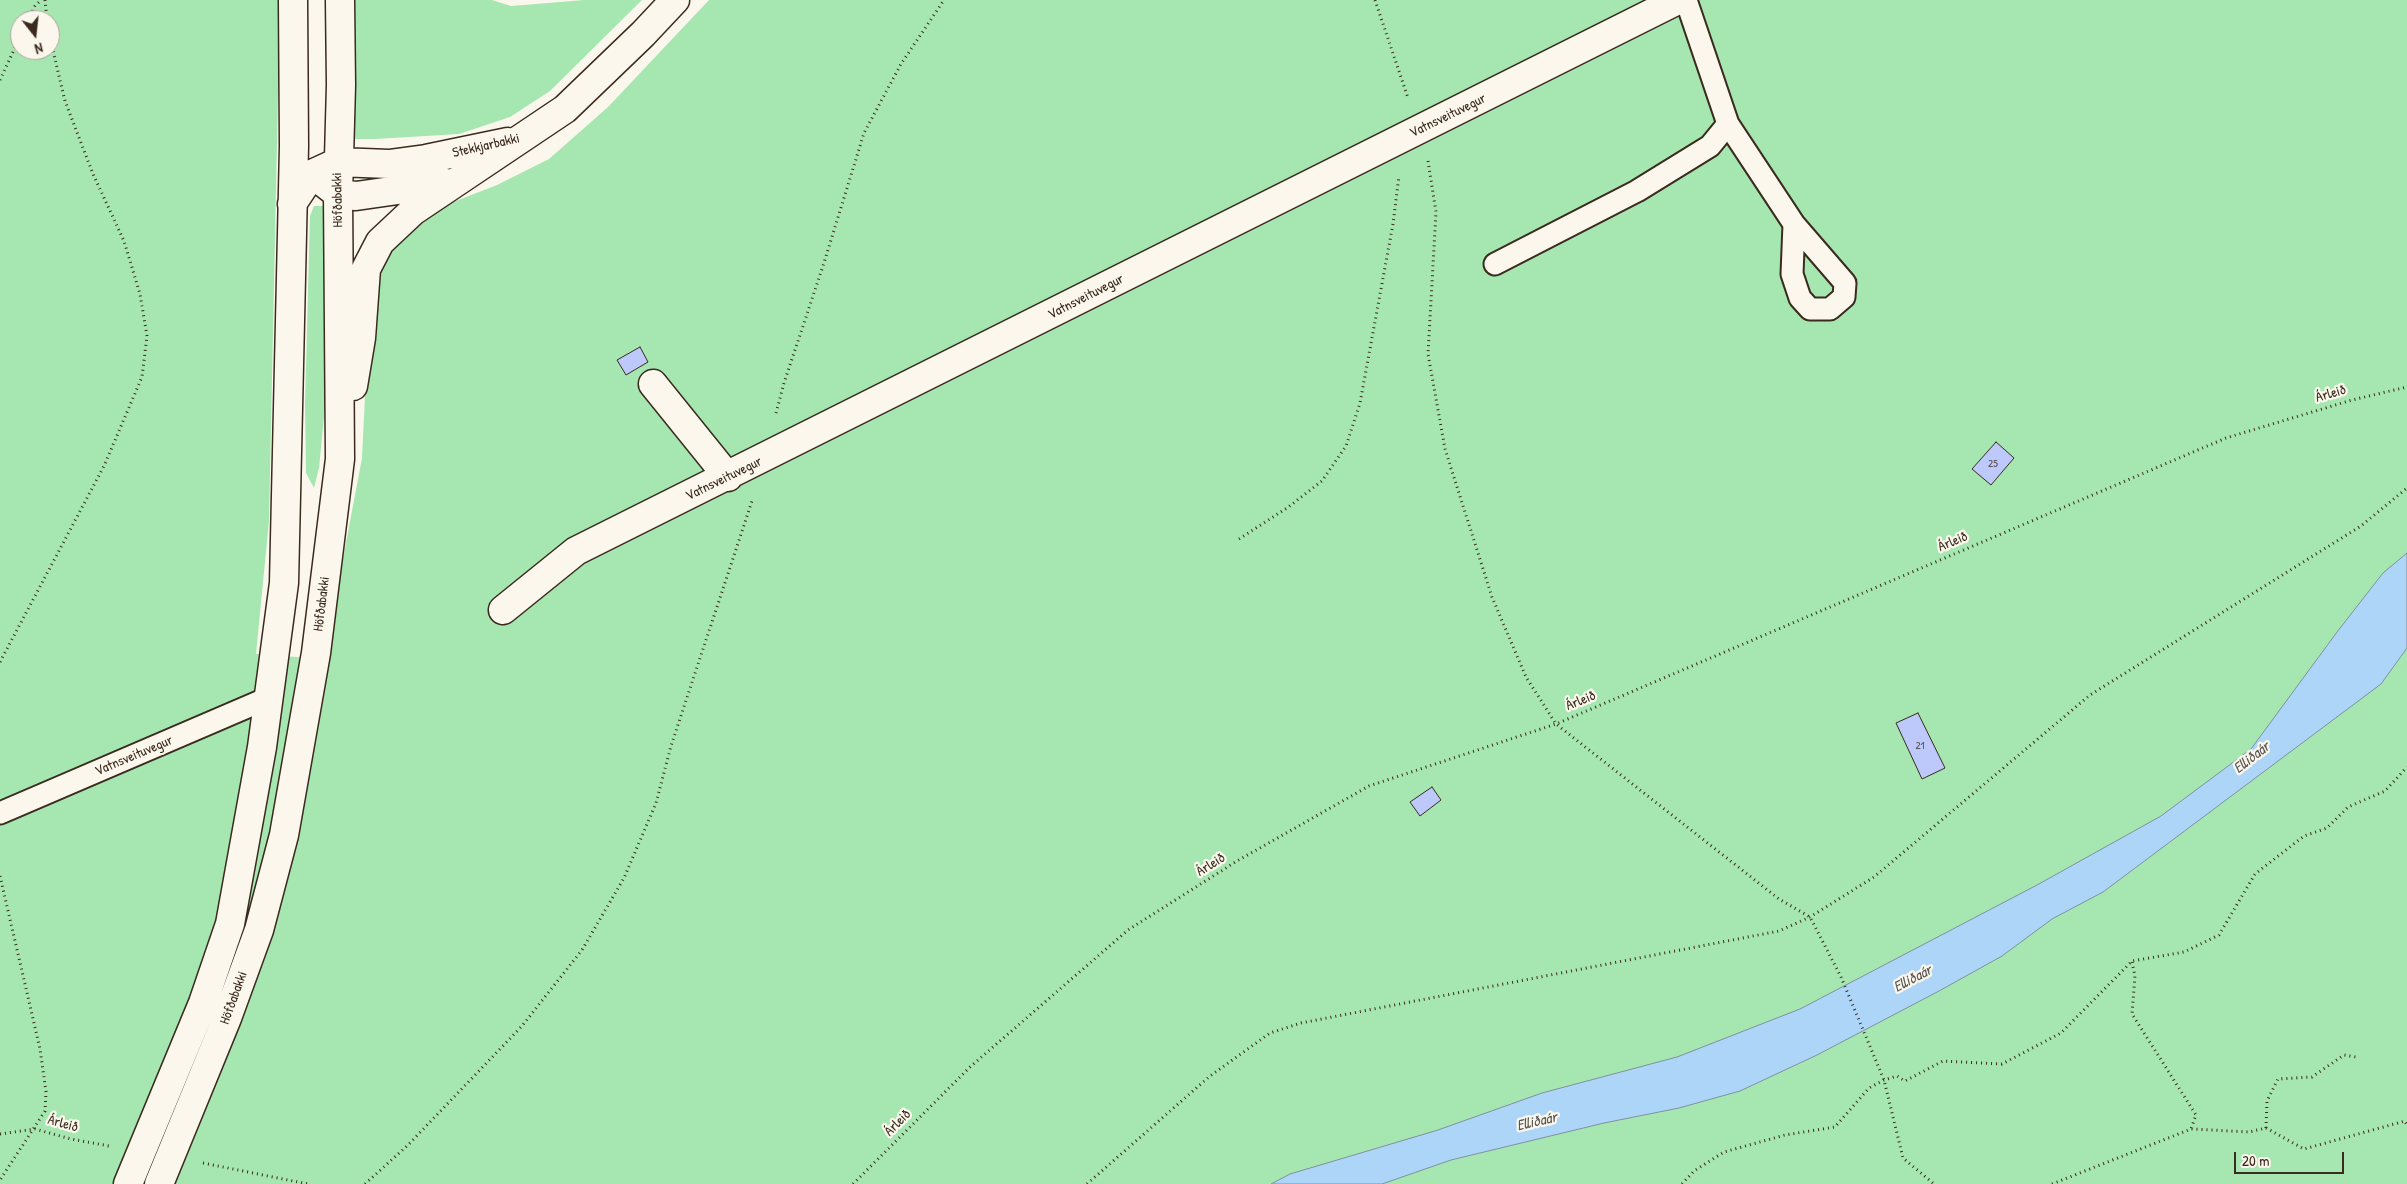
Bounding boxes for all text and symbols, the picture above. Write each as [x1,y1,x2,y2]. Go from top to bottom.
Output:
north arrow [10,10,60,60]
text: N [33,39,45,59]
street label: Vatnsveituvegur [1407,90,1489,142]
street label: Stekkjarbakki [451,130,521,162]
street label: Höfðabakki [329,172,347,228]
street label: Vatnsveituvegur [1045,271,1127,323]
street label: Árleið [2314,382,2348,406]
street label: Vatnsveituvegur [683,453,765,505]
house number: 25 [1988,457,1998,471]
street label: Árleið [1935,528,1971,556]
street label: Höfðabakki [310,576,334,632]
street label: Árleið [1563,687,1599,715]
street label: Vatnsveituvegur [93,732,175,780]
water label: Elliðaár [2230,738,2274,778]
house number: 21 [1915,739,1925,753]
street label: Árleið [1193,850,1229,880]
water label: Elliðaár [1891,961,1935,997]
street label: Höfðabakki [217,969,251,1027]
street label: Árleið [881,1106,915,1140]
water label: Elliðaár [1515,1109,1559,1135]
street label: Árleið [46,1112,80,1136]
scale bar [2237,1142,2347,1174]
text: 20 m [2242,1150,2269,1171]

